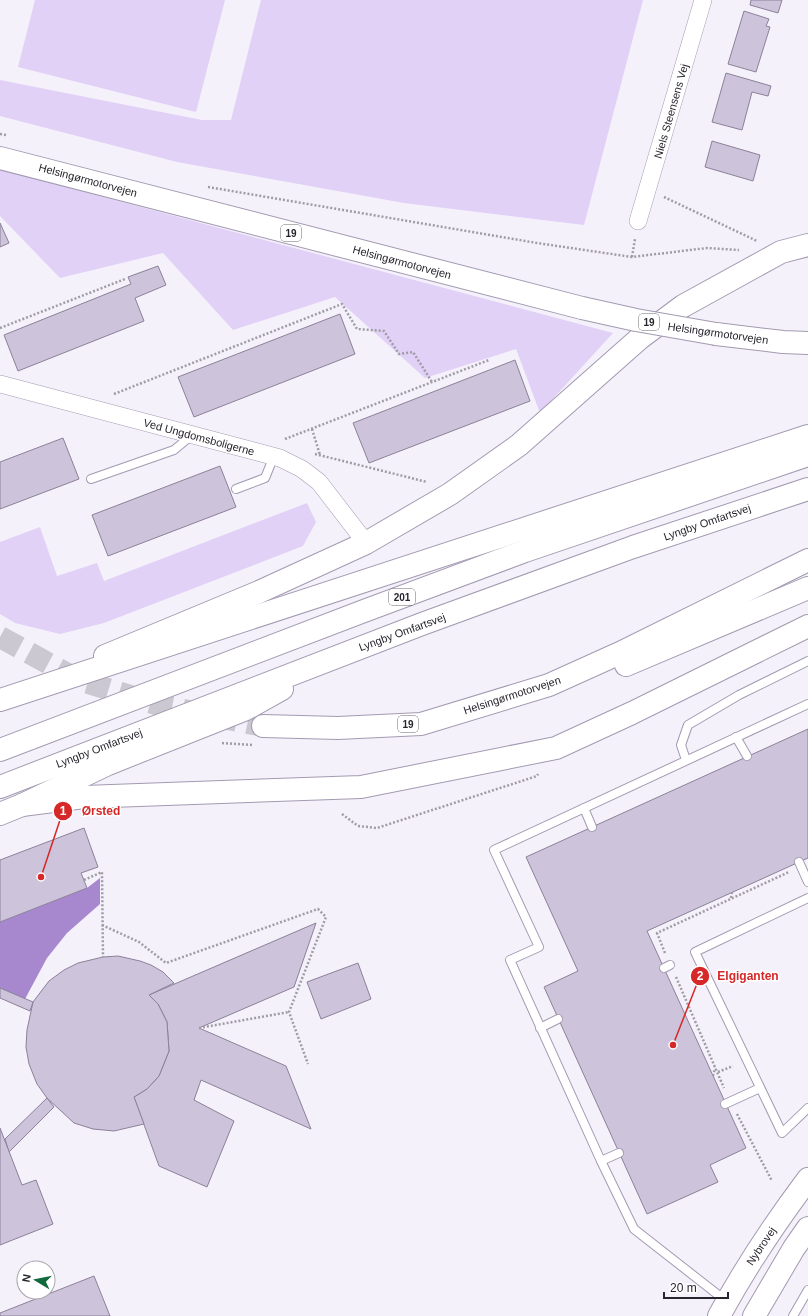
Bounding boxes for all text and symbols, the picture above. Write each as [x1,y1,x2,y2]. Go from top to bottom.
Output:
street label: Niels Steensens Vej [652,62,690,160]
street label: Helsingørmotorvejen [37,161,139,199]
road number: 19 [281,225,301,241]
street label: Helsingørmotorvejen [351,243,453,281]
road number: 19 [639,314,659,330]
street label: Helsingørmotorvejen [667,320,769,346]
street label: Ved Ungdomsboligerne [142,416,256,458]
street label: Lyngby Omfartsvej [662,501,752,543]
road number: 201 [389,589,415,605]
street label: Lyngby Omfartsvej [357,611,447,653]
street label: Helsingørmotorvejen [462,674,562,716]
road number: 19 [398,716,418,732]
street label: Lyngby Omfartsvej [54,726,144,770]
callout: Ørsted [53,799,128,823]
text: 1 [60,804,67,818]
text: Ørsted [82,804,120,818]
callout: Elgiganten [690,964,787,988]
text: 2 [697,969,704,983]
text: Elgiganten [717,969,779,983]
street label: Nybrovej [744,1225,778,1267]
north arrow [16,1260,56,1300]
text: N [20,1273,33,1283]
scale bar [664,1274,728,1300]
text: 20 m [670,1281,697,1295]

